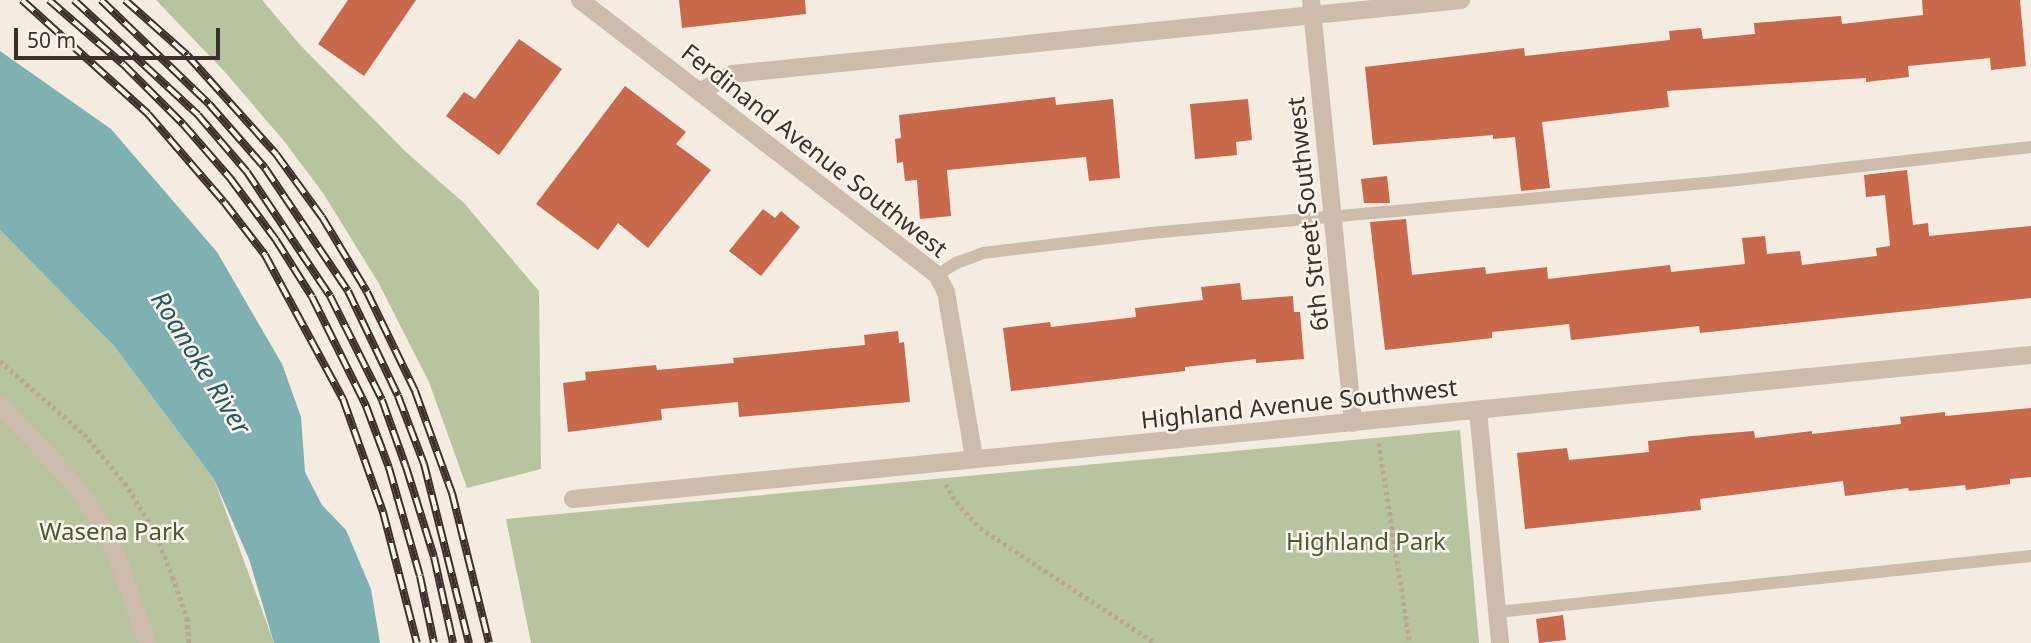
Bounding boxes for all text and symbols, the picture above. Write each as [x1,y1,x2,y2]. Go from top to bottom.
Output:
scale bar [18,14,224,58]
text: 50 m [27,26,76,54]
street label: Ferdinand Avenue Southwest [676,37,954,263]
street label: 6th Street Southwest [1280,95,1334,333]
water label: Roanoke River [145,286,257,440]
street label: Highland Avenue Southwest [1139,372,1459,434]
park label: Wasena Park [39,517,185,545]
park label: Highland Park [1286,527,1446,555]

